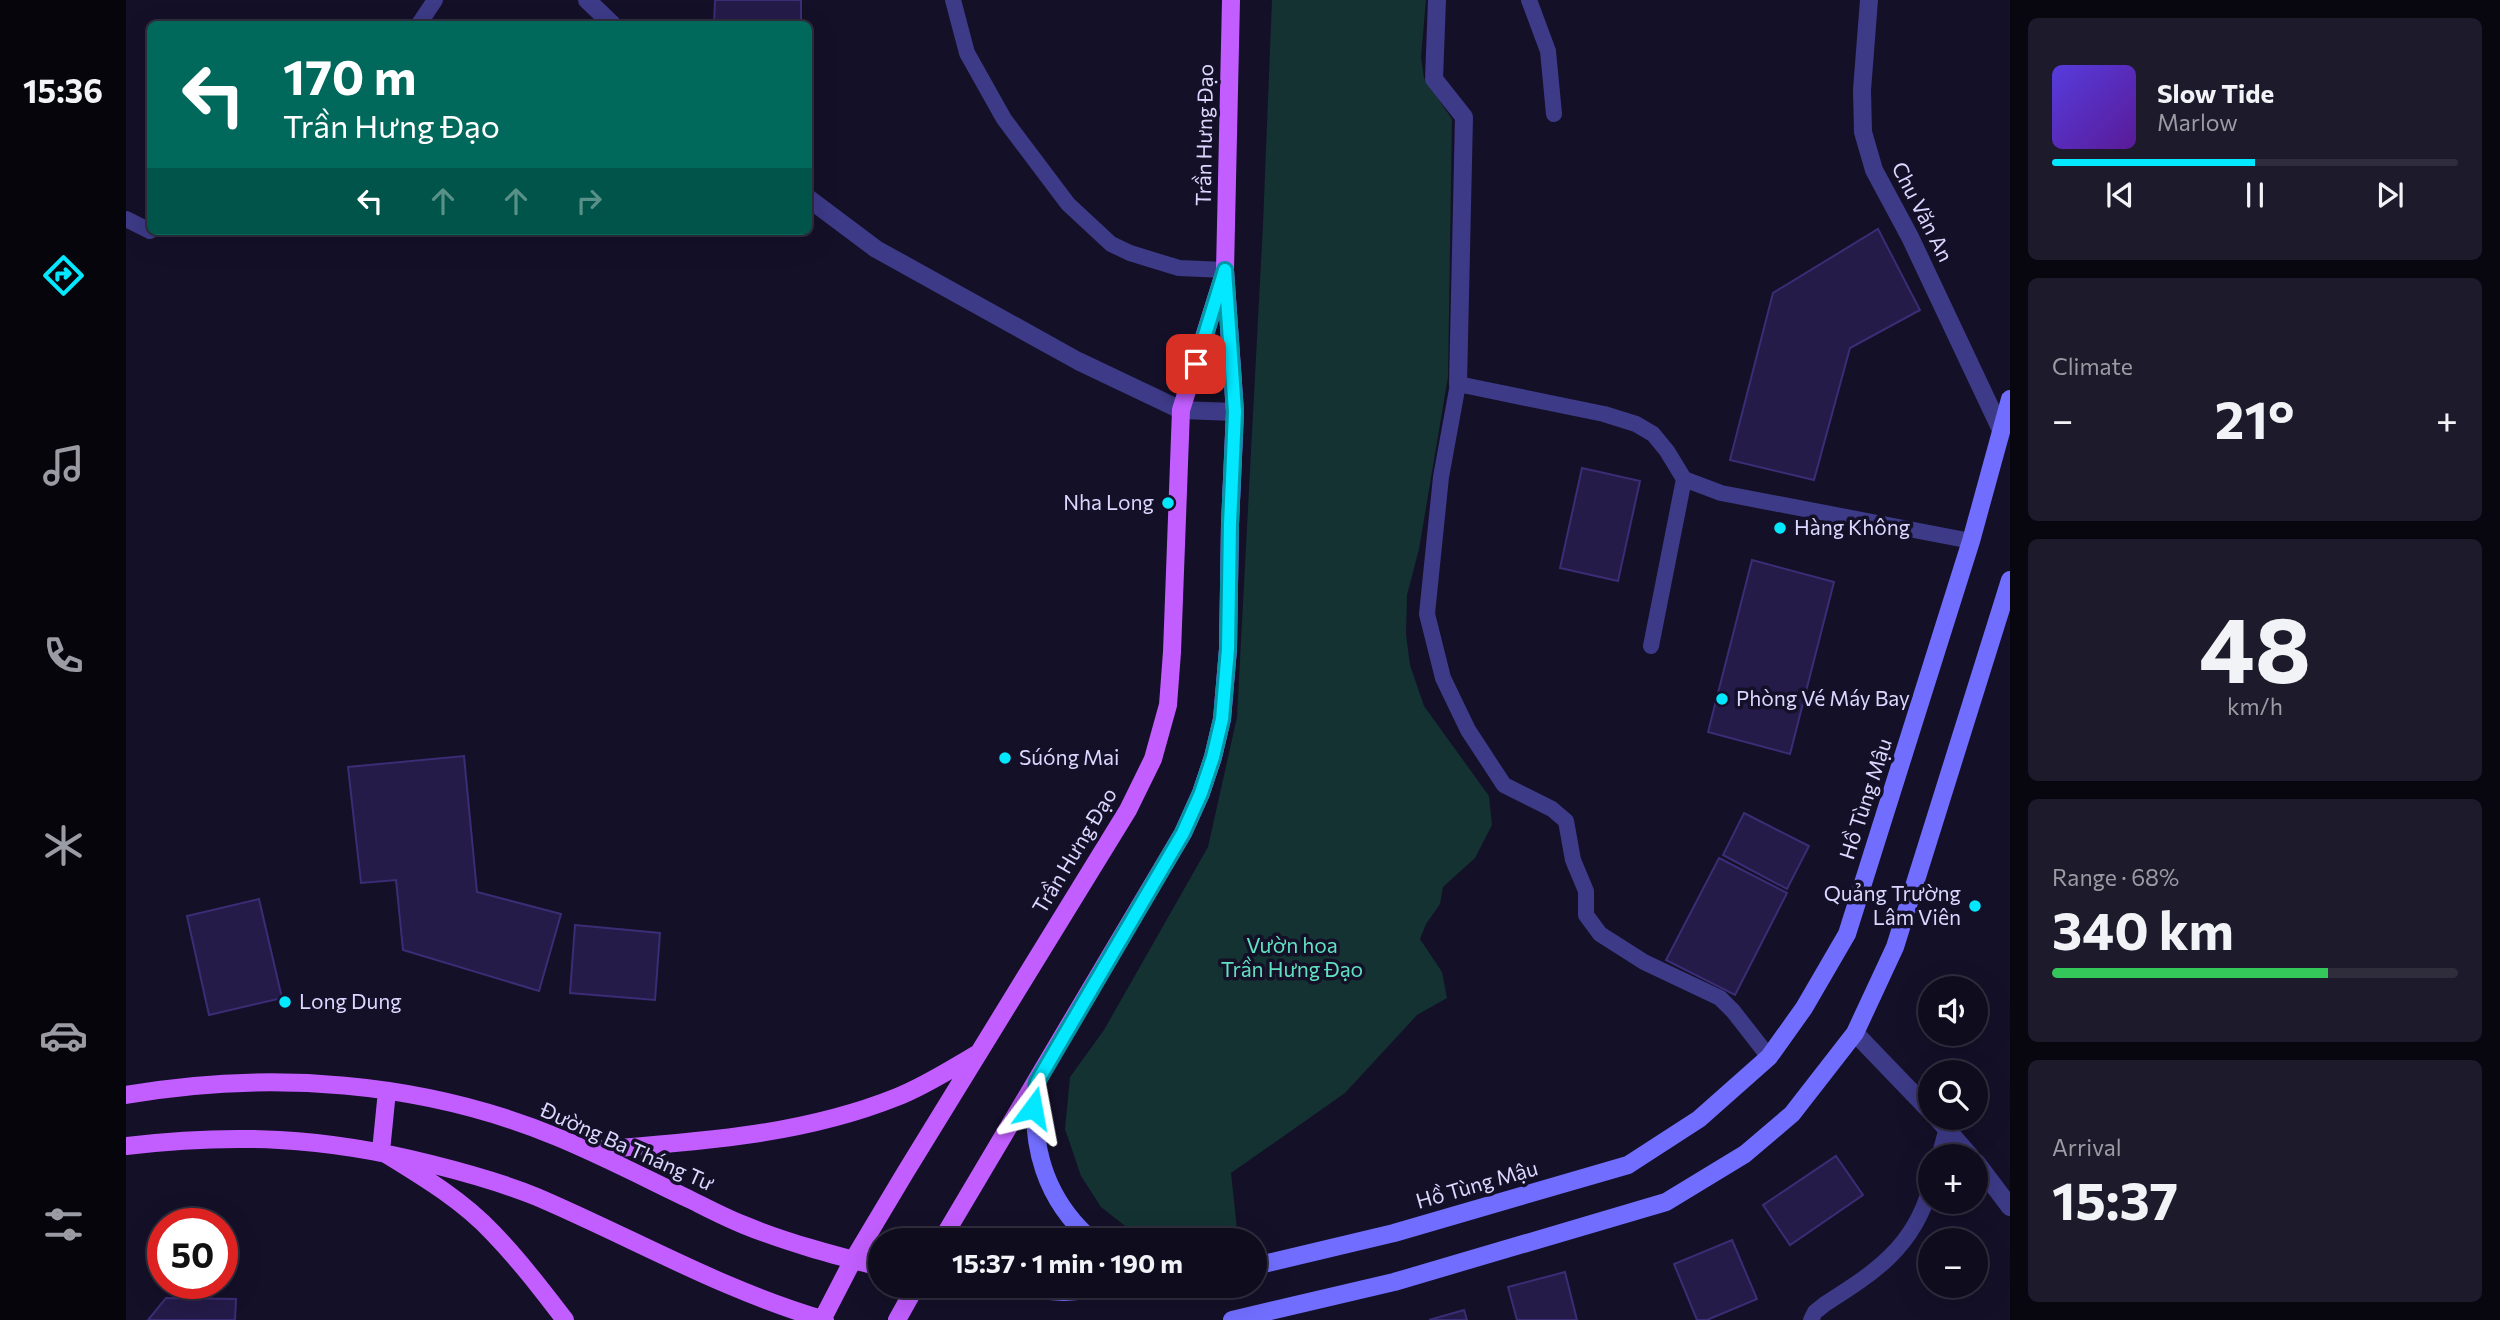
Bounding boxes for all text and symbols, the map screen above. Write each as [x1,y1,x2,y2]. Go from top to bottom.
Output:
text: 170 m [283,45,416,105]
icon: left [168,49,259,140]
street label: Trần Hưng Đạo [1190,64,1217,206]
text: 15:36 [23,70,103,110]
text: Slow Tide [2157,77,2274,108]
text: Trần Hưng Đạo [283,105,500,145]
text: Marlow [2157,108,2238,136]
street label: Chu Văn An [1887,157,1959,266]
icon: previous [2101,176,2139,214]
icon: pause [2236,176,2274,214]
icon: next [2371,176,2409,214]
icon: left [351,182,389,220]
icon: ahead [424,182,462,220]
icon: ahead [497,182,535,220]
icon: right [570,182,608,220]
icon: directions [39,251,88,300]
pin [1166,334,1226,394]
icon: arrive [1177,345,1215,383]
text: Climate [2052,352,2133,380]
text: 21° [2215,386,2294,450]
text: − [2052,395,2074,442]
text: + [2436,395,2458,442]
icon: music [39,441,88,490]
place label: Nha Long [1063,489,1154,514]
marker: Nha Long [1160,495,1176,511]
place label: Hàng Không [1794,514,1910,539]
marker: Hàng Không [1772,520,1788,536]
text: 48 [2199,590,2311,702]
icon: phone [39,631,88,680]
place label: Phòng Vé Máy Bay [1736,685,1910,710]
marker: Phòng Vé Máy Bay [1714,691,1730,707]
text: km/h [2227,692,2283,720]
street label: Hồ Tùng Mậu [1833,735,1896,862]
place label: Súóng Mai [1019,744,1119,769]
marker: Súóng Mai [997,750,1013,766]
street label: Trần Hưng Đạo [1026,783,1121,918]
icon: climate [39,821,88,870]
text: Range · 68% [2052,863,2179,891]
place label: Quảng Trường Lâm Viên [1824,880,1961,929]
text: 340 km [2052,897,2234,961]
marker: Quảng Trường Lâm Viên [1967,898,1983,914]
park label: Vườn hoa Trần Hưng Đạo [1221,932,1363,981]
map controls [1918,976,1988,1298]
button: sound [1918,976,1988,1046]
place label: Long Dung [299,988,402,1013]
marker: Long Dung [277,994,293,1010]
icon: car [39,1011,88,1060]
button: search [1918,1060,1988,1130]
position arrow [996,1071,1070,1145]
street label: Đường Ba Tháng Tư [536,1096,719,1195]
text: Arrival [2052,1133,2122,1161]
button: + [1918,1144,1988,1214]
street label: Hồ Tùng Mậu [1413,1154,1540,1213]
text: 15:37 [2052,1167,2178,1231]
icon: filters [39,1200,88,1249]
speed limit sign: 50 [147,1208,238,1299]
button: − [1918,1228,1988,1298]
text: 15:37 · 1 min · 190 m [952,1247,1183,1278]

